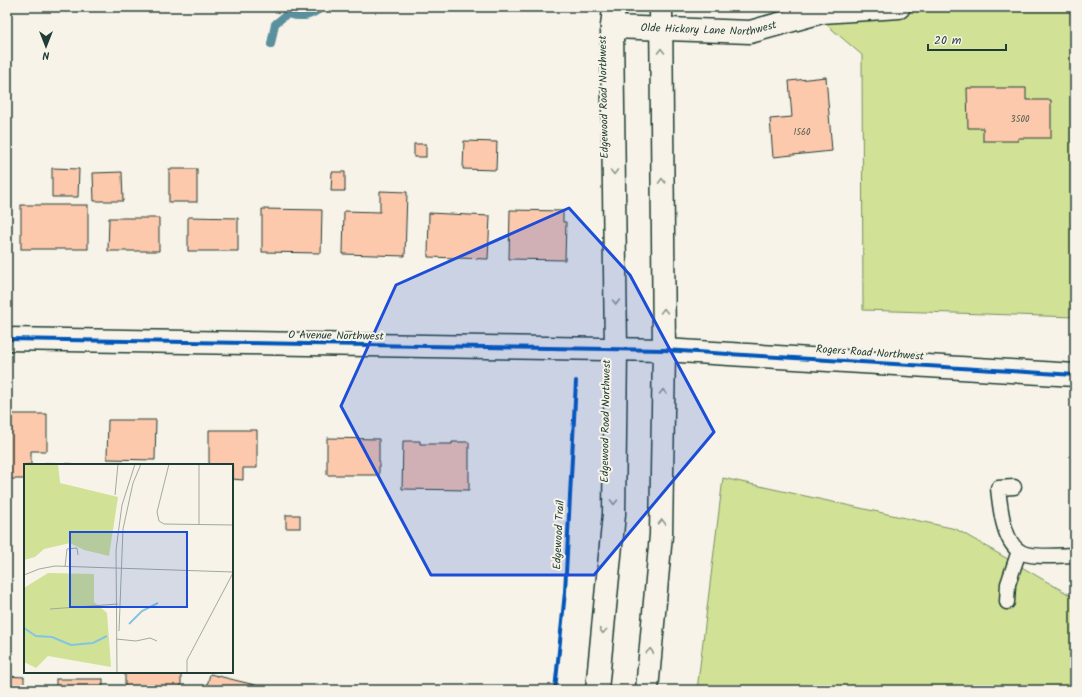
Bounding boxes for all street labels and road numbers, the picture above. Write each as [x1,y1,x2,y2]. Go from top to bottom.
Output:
street label: Olde Hickory Lane Northwest [640,16,779,41]
street label: Edgewood Road Northwest [594,34,614,159]
street label: O Avenue Northwest [288,326,385,346]
street label: Rogers Road Northwest [815,340,925,366]
street label: Edgewood Road Northwest [596,358,616,483]
street label: Edgewood Trail [548,500,570,570]

